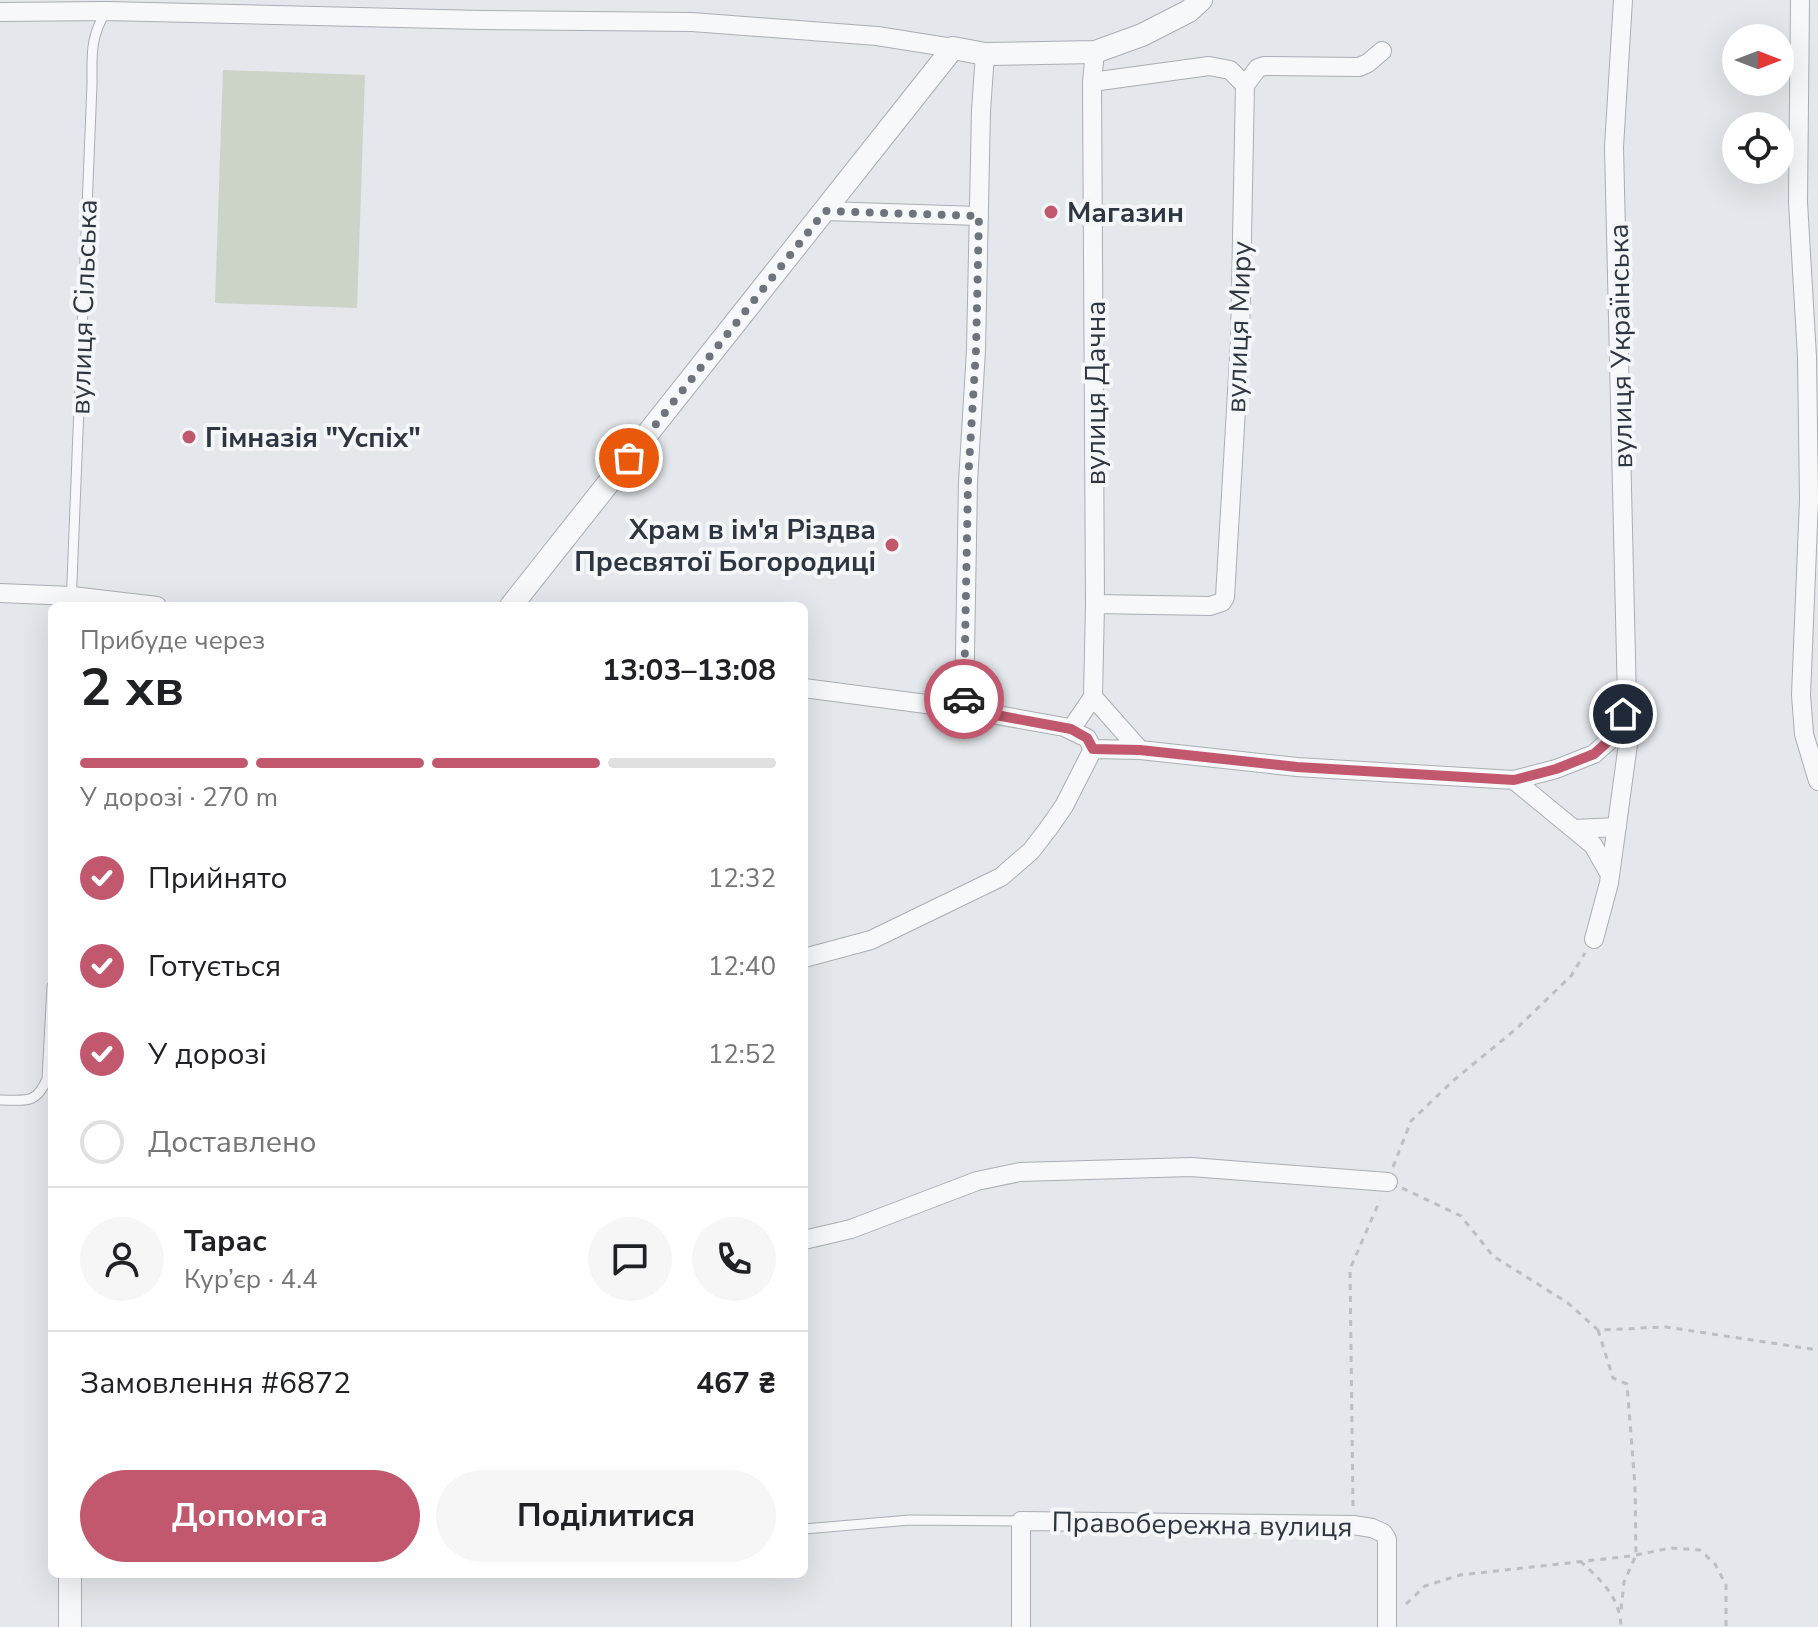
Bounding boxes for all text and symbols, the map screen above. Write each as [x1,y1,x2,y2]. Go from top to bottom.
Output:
north arrow [1722,24,1794,96]
map controls [1722,24,1794,184]
button: locate [1722,112,1794,184]
place label: Магазин [1067,194,1184,232]
street label: вулиця Сільська [61,199,107,415]
marker: Магазин [1042,203,1060,221]
street label: вулиця Українська [1600,223,1642,469]
street label: вулиця Миру [1217,240,1261,414]
street label: вулиця Дачна [1077,301,1115,485]
place label: Гімназія "Успіх" [205,419,421,457]
pin [595,424,663,492]
marker: Гімназія "Успіх" [180,428,198,446]
icon: bag [607,436,651,480]
place label: Храм в ім'я Різдва Пресвятої Богородиці [574,511,876,581]
marker: Храм в ім'я Різдва Пресвятої Богородиці [883,536,901,554]
text: Прибуде через [80,623,265,658]
text: 13:03–13:08 [602,650,776,691]
text: 2 хв [80,652,184,723]
courier [924,659,1004,739]
icon: car [942,677,986,721]
pin [1589,680,1657,748]
icon: home [1601,692,1645,736]
text: У дорозі · 270 m [80,780,278,815]
icon: check [80,856,124,900]
text: Прийнято [148,858,288,899]
text: 12:32 [708,861,776,896]
icon: check [80,944,124,988]
text: Готується [148,946,281,987]
text: 12:40 [708,949,776,984]
icon: check [80,1032,124,1076]
text: У дорозі [148,1034,267,1075]
text: 12:52 [708,1037,776,1072]
text: Доставлено [148,1122,316,1163]
button: person [80,1217,164,1301]
button: chat [588,1217,672,1301]
button: phone [692,1217,776,1301]
text: Тарас [184,1221,267,1262]
text: Кур’єр · 4.4 [184,1262,318,1297]
text: Замовлення #6872 [80,1363,351,1404]
text: 467 ₴ [696,1363,776,1404]
button: Допомога [80,1470,420,1562]
button: Поділитися [436,1470,776,1562]
street label: Правобережна вулиця [1051,1503,1353,1547]

